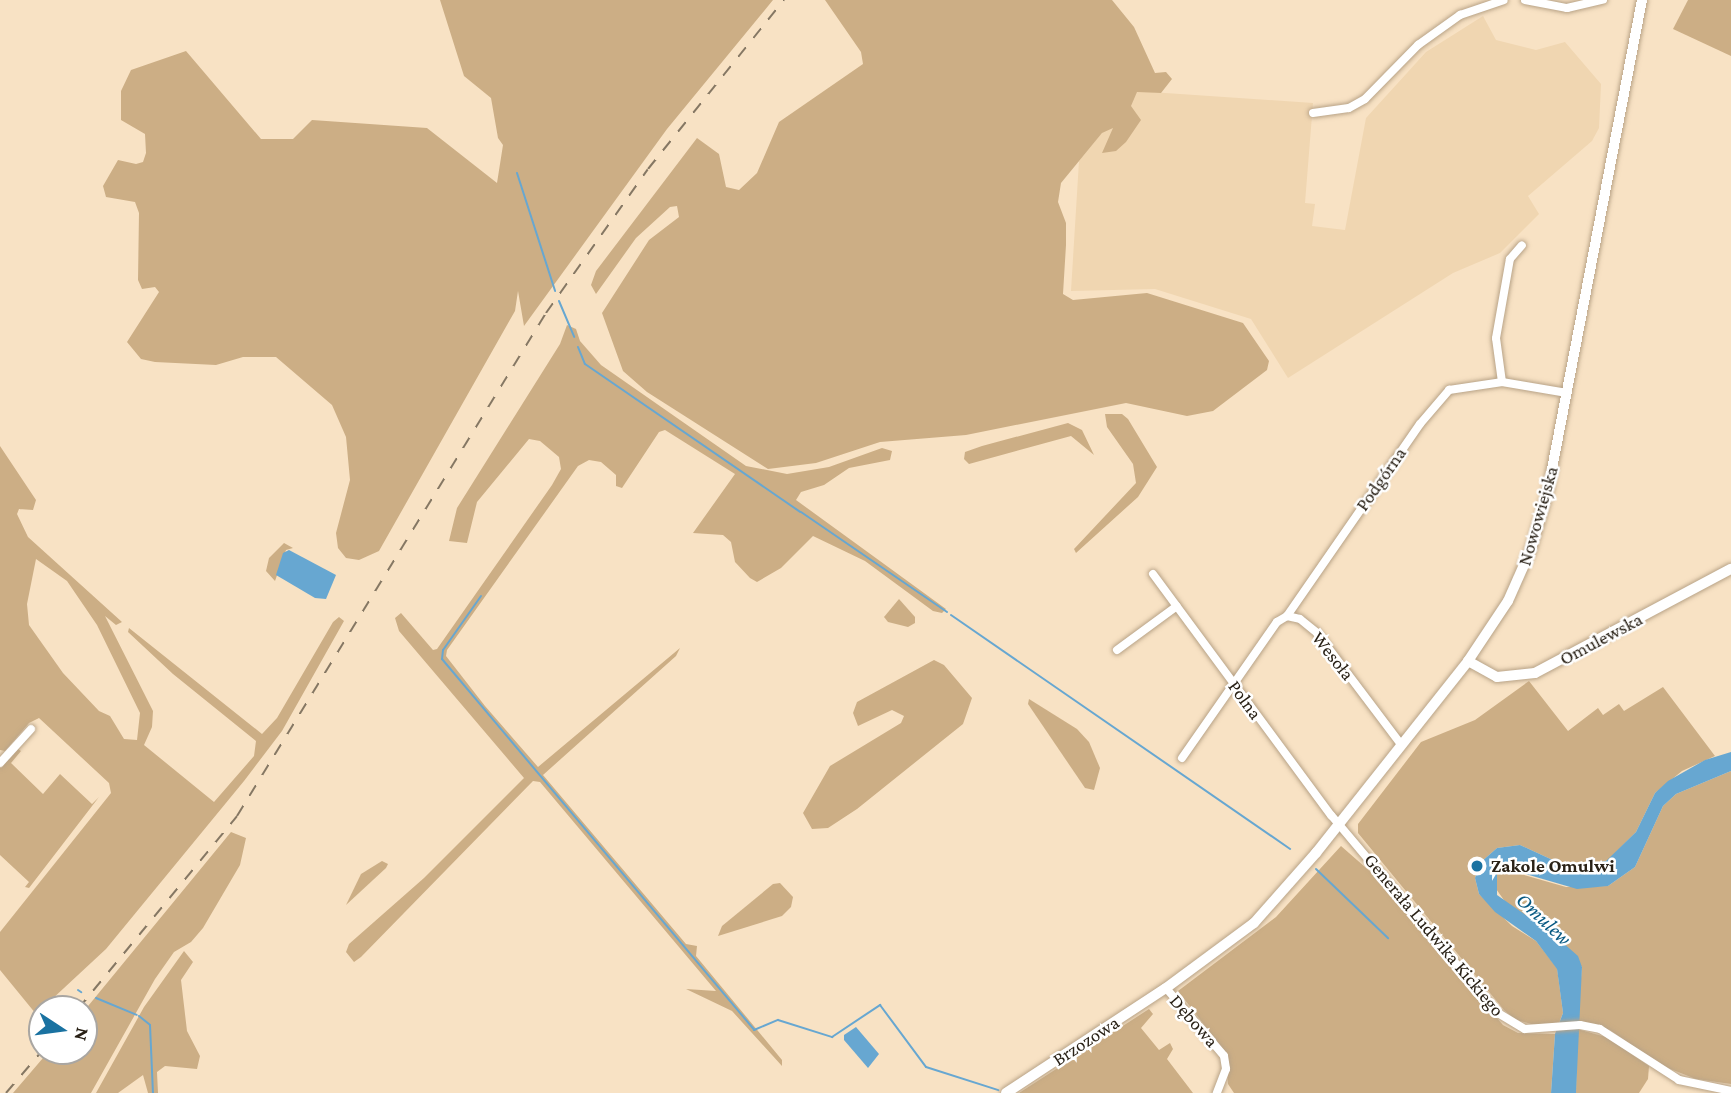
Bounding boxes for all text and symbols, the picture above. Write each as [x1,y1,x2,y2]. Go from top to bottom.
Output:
street label: Podgórna [1351,443,1411,515]
street label: Nowowiejska [1513,464,1563,568]
street label: Omulewska [1556,608,1646,670]
street label: Wesoła [1307,627,1359,685]
street label: Polna [1223,676,1267,724]
street label: Generała Ludwika Kickiego [1359,849,1509,1021]
place label: Zakole Omulwi [1491,855,1615,877]
marker: Zakole Omulwi [1469,858,1485,874]
water label: Omulew [1511,887,1577,951]
street label: Dębowa [1165,990,1223,1052]
north arrow [28,995,98,1065]
street label: Brzozowa [1049,1011,1123,1071]
text: N [70,1026,94,1043]

